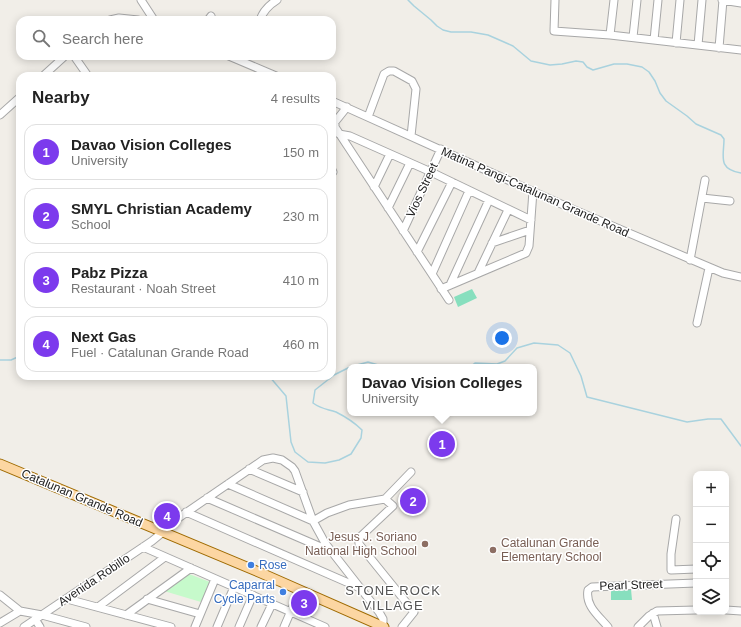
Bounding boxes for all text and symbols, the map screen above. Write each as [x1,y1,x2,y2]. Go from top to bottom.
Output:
search box [16,16,336,60]
icon: search [30,27,52,49]
text: Search here [62,30,144,47]
text: Nearby [32,88,90,107]
text: 4 results [271,91,320,106]
text: Davao Vision Colleges [71,136,232,153]
street label: Matina Pangi-Catalunan Grande Road [439,144,631,240]
text: 1 [42,145,50,160]
text: 150 m [283,145,319,160]
text: University [71,153,128,168]
street label: Vios Street [403,160,441,219]
text: SMYL Christian Academy [71,200,252,217]
text: 2 [42,209,50,224]
text: 230 m [283,209,319,224]
text: School [71,217,111,232]
text: Pabz Pizza [71,264,148,281]
text: 3 [42,273,50,288]
text: 410 m [283,273,319,288]
text: Restaurant · Noah Street [71,281,216,296]
text: Next Gas [71,328,136,345]
your location [492,328,512,348]
text: 4 [42,337,50,352]
text: 460 m [283,337,319,352]
text: Fuel · Catalunan Grande Road [71,345,249,360]
popup [347,364,537,416]
text: Davao Vision Colleges [362,374,522,391]
text: University [362,391,419,406]
pin: 1 [429,429,455,459]
street label: Catalunan Grande Road [19,466,145,530]
map controls [693,471,729,615]
button: + [693,471,729,507]
pin: 2 [400,486,426,516]
pin: 4 [154,501,180,531]
button: − [693,507,729,543]
place label: Jesus J. Soriano National High School [305,530,417,558]
place label: Catalunan Grande Elementary School [501,536,602,564]
marker: Jesus J. Soriano National High School [420,539,430,549]
button: locate [693,543,729,579]
marker: Catalunan Grande Elementary School [488,545,498,555]
street label: Avenida Robillo [56,551,133,609]
place label: Rose [259,558,287,572]
marker: Rose [246,560,256,570]
street label: Pearl Street [599,577,664,593]
place label: Caparral Cycle Parts [214,578,275,606]
button: layers [693,579,729,615]
district label: STONE ROCK VILLAGE [345,583,441,613]
marker: Caparral Cycle Parts [278,587,288,597]
pin: 3 [291,588,317,618]

